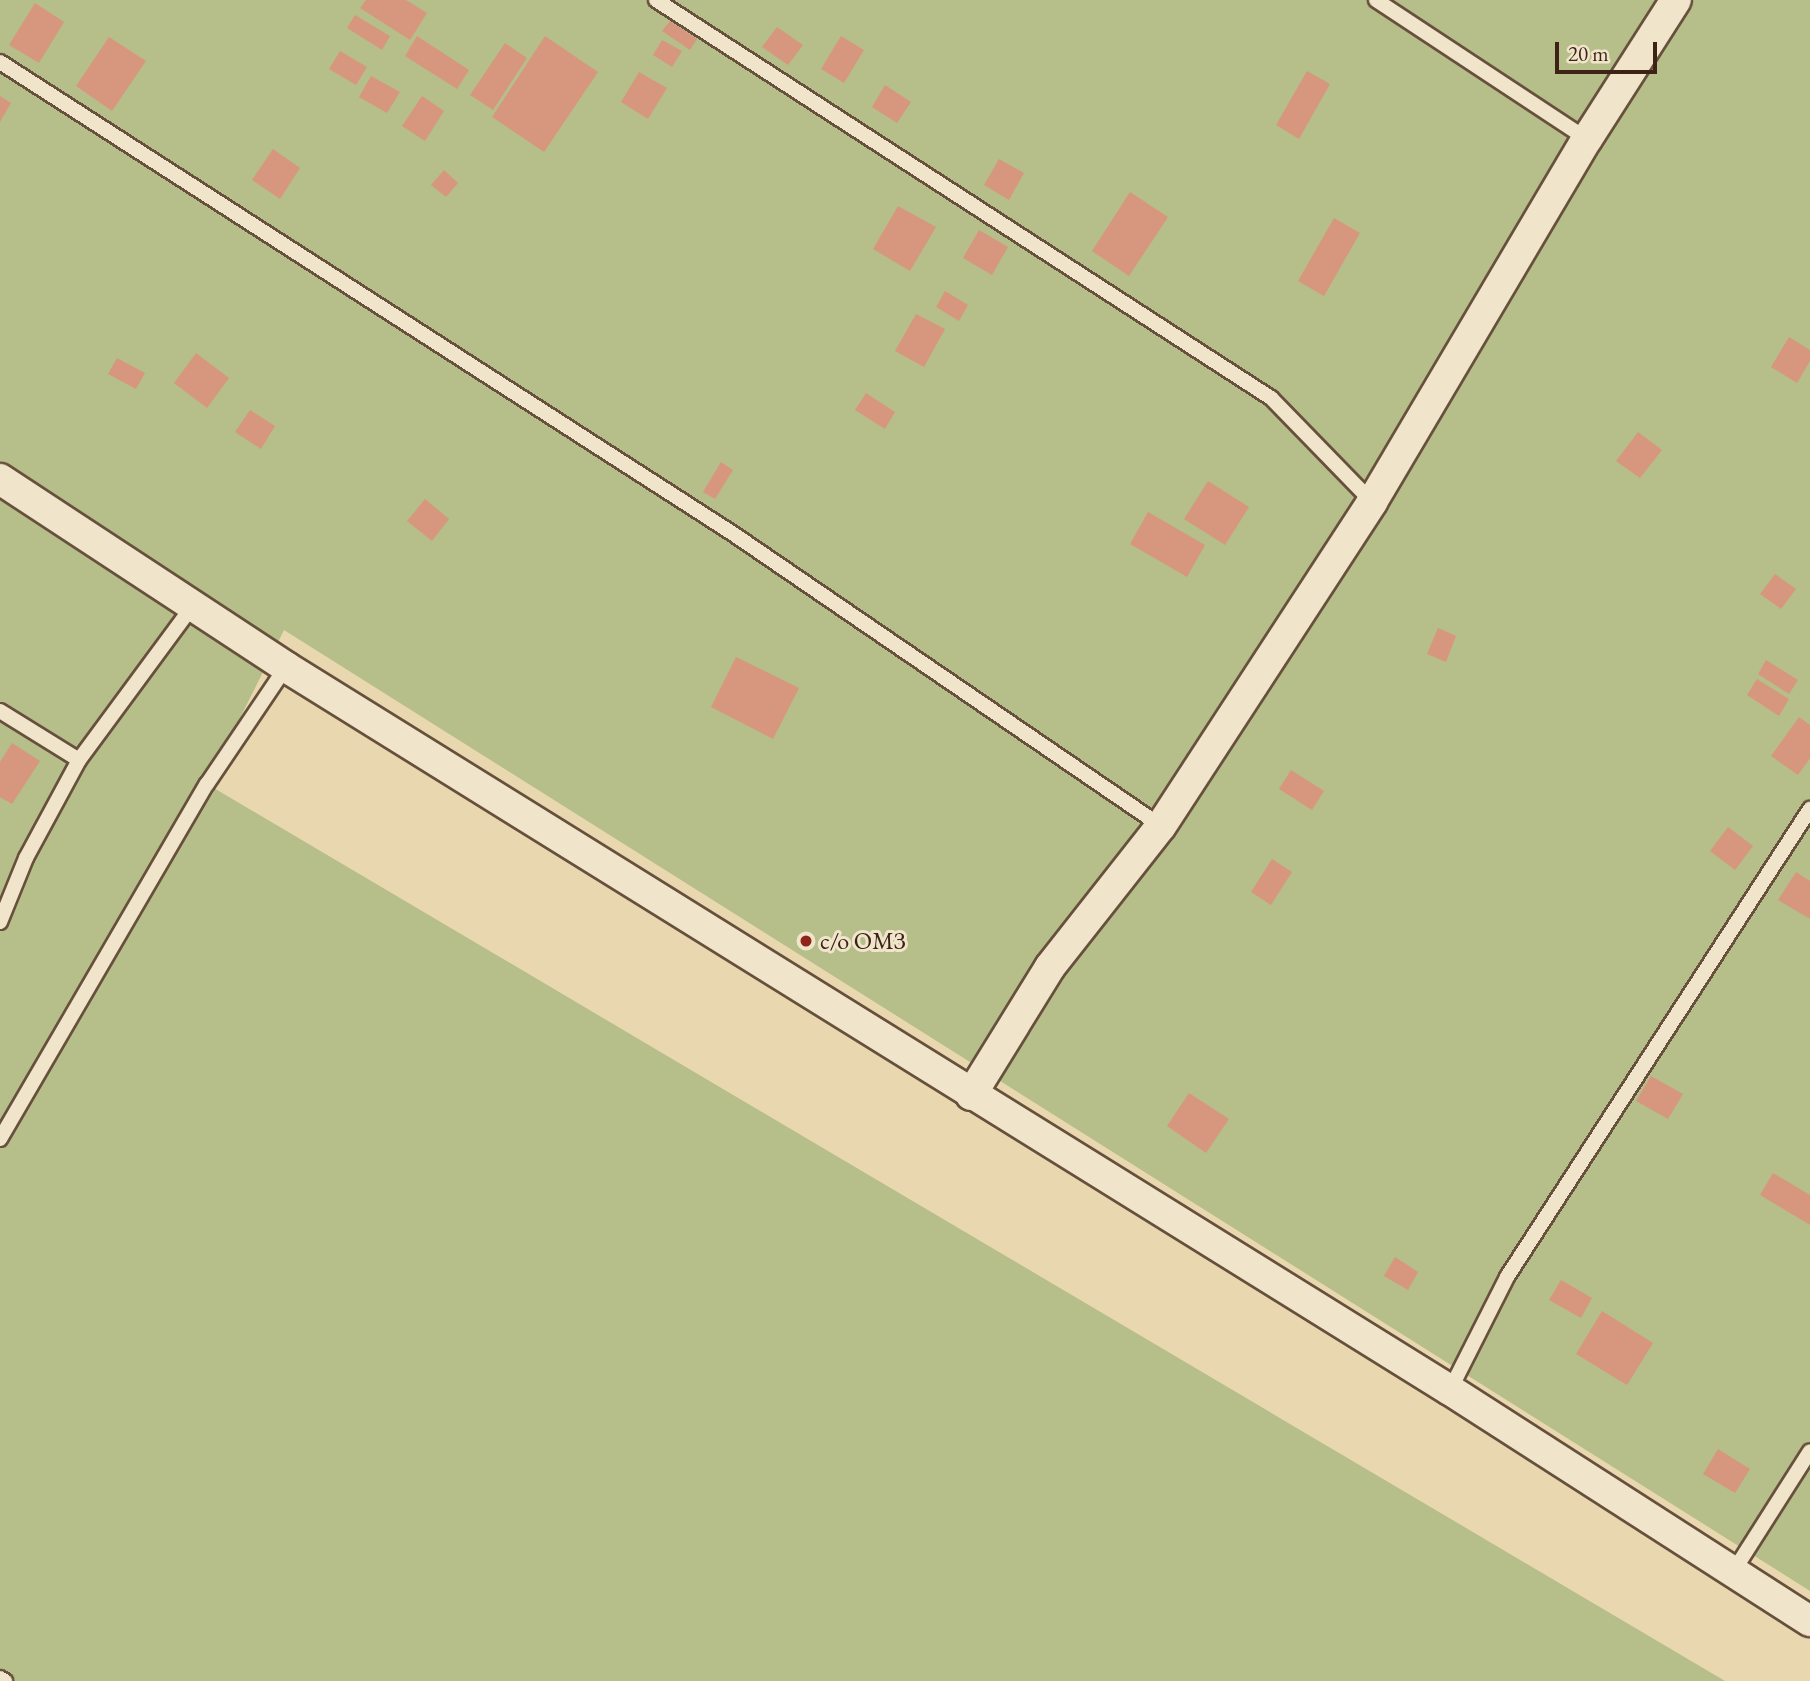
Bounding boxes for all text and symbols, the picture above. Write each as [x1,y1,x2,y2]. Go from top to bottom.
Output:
scale bar [1558,28,1660,72]
text: 20 m [1568,40,1609,67]
place label: с/о ОМЗ [820,927,906,955]
marker: с/о ОМЗ [798,933,814,949]

